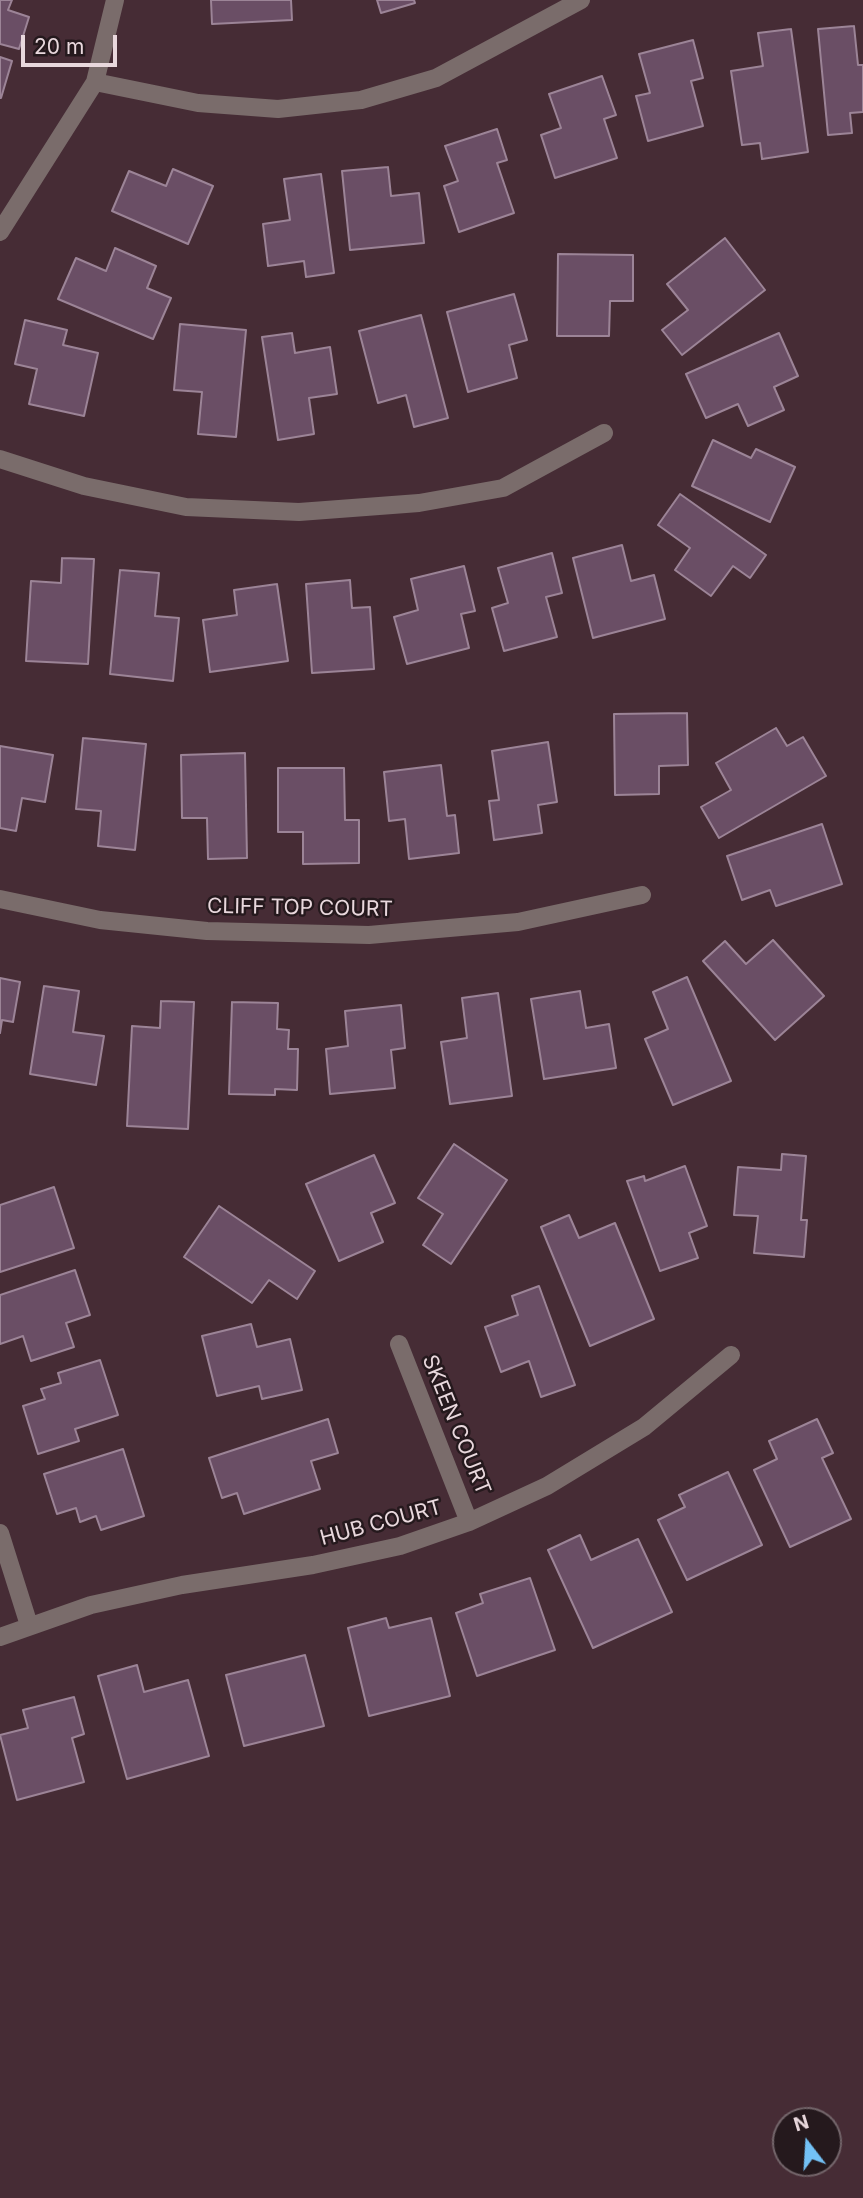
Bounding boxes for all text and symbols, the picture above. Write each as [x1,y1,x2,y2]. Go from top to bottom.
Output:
scale bar [24,21,121,65]
text: 20 m [34,34,84,59]
street label: CLIFF TOP COURT [207,894,393,922]
street label: SKEEN COURT [416,1351,496,1499]
street label: HUB COURT [317,1495,445,1551]
north arrow [772,2107,842,2177]
text: N [791,2110,812,2136]

